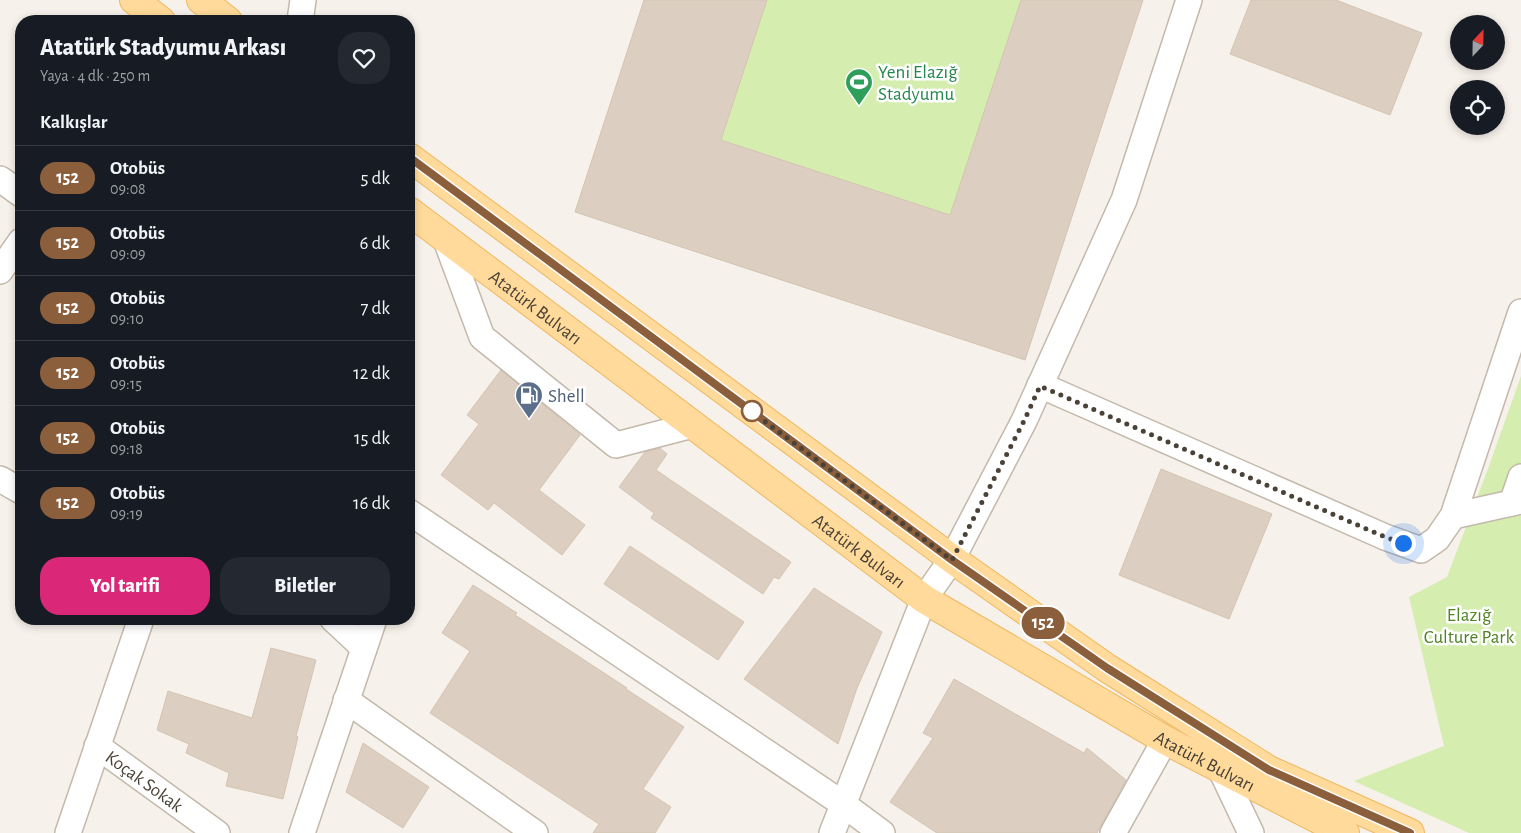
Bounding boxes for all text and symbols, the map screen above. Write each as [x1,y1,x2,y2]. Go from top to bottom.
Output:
north arrow [1450,15,1505,70]
map controls [1450,15,1505,135]
button: heart [338,32,390,84]
text: Atatürk Stadyumu Arkası [40,36,286,60]
place label: Yeni Elazığ Stadyumu [878,63,958,104]
sports icon: Yeni Elazığ Stadyumu [844,67,874,106]
text: Yaya · 4 dk · 250 m [40,68,150,84]
button: locate [1450,80,1505,135]
text: Kalkışlar [40,113,107,132]
text: Otobüs [110,159,165,178]
text: 152 [56,169,79,187]
text: 5 dk [360,169,390,188]
text: 09:08 [110,181,146,197]
text: Otobüs [110,224,165,243]
text: 152 [56,234,79,252]
text: 6 dk [359,234,390,253]
text: 09:09 [110,246,146,262]
street label: Atatürk Bulvarı [485,267,585,349]
text: Otobüs [110,289,165,308]
text: 152 [56,299,79,317]
text: 7 dk [360,299,390,318]
text: 09:10 [110,311,144,327]
text: Otobüs [110,354,165,373]
text: 152 [56,364,79,382]
text: 12 dk [353,364,390,383]
text: 09:15 [110,376,142,392]
fuel station icon: Shell [514,380,544,419]
place label: Shell [548,387,585,406]
unlabelled marker [741,400,763,422]
text: Otobüs [110,419,165,438]
text: 152 [56,429,79,447]
text: 15 dk [354,429,390,448]
text: 09:18 [110,441,143,457]
text: Otobüs [110,484,165,503]
text: 152 [56,494,79,512]
text: 16 dk [353,494,390,513]
text: 09:19 [110,506,143,522]
street label: Atatürk Bulvarı [809,511,908,592]
your location [1391,531,1416,556]
button: Yol tarifi [40,557,210,615]
button: Biletler [220,557,390,615]
park label: Elazığ Culture Park [1424,606,1515,647]
line badge: 152 [1014,607,1072,639]
text: 152 [1032,614,1054,632]
street label: Atatürk Bulvarı [1151,728,1258,796]
street label: Koçak Sokak [102,748,186,816]

